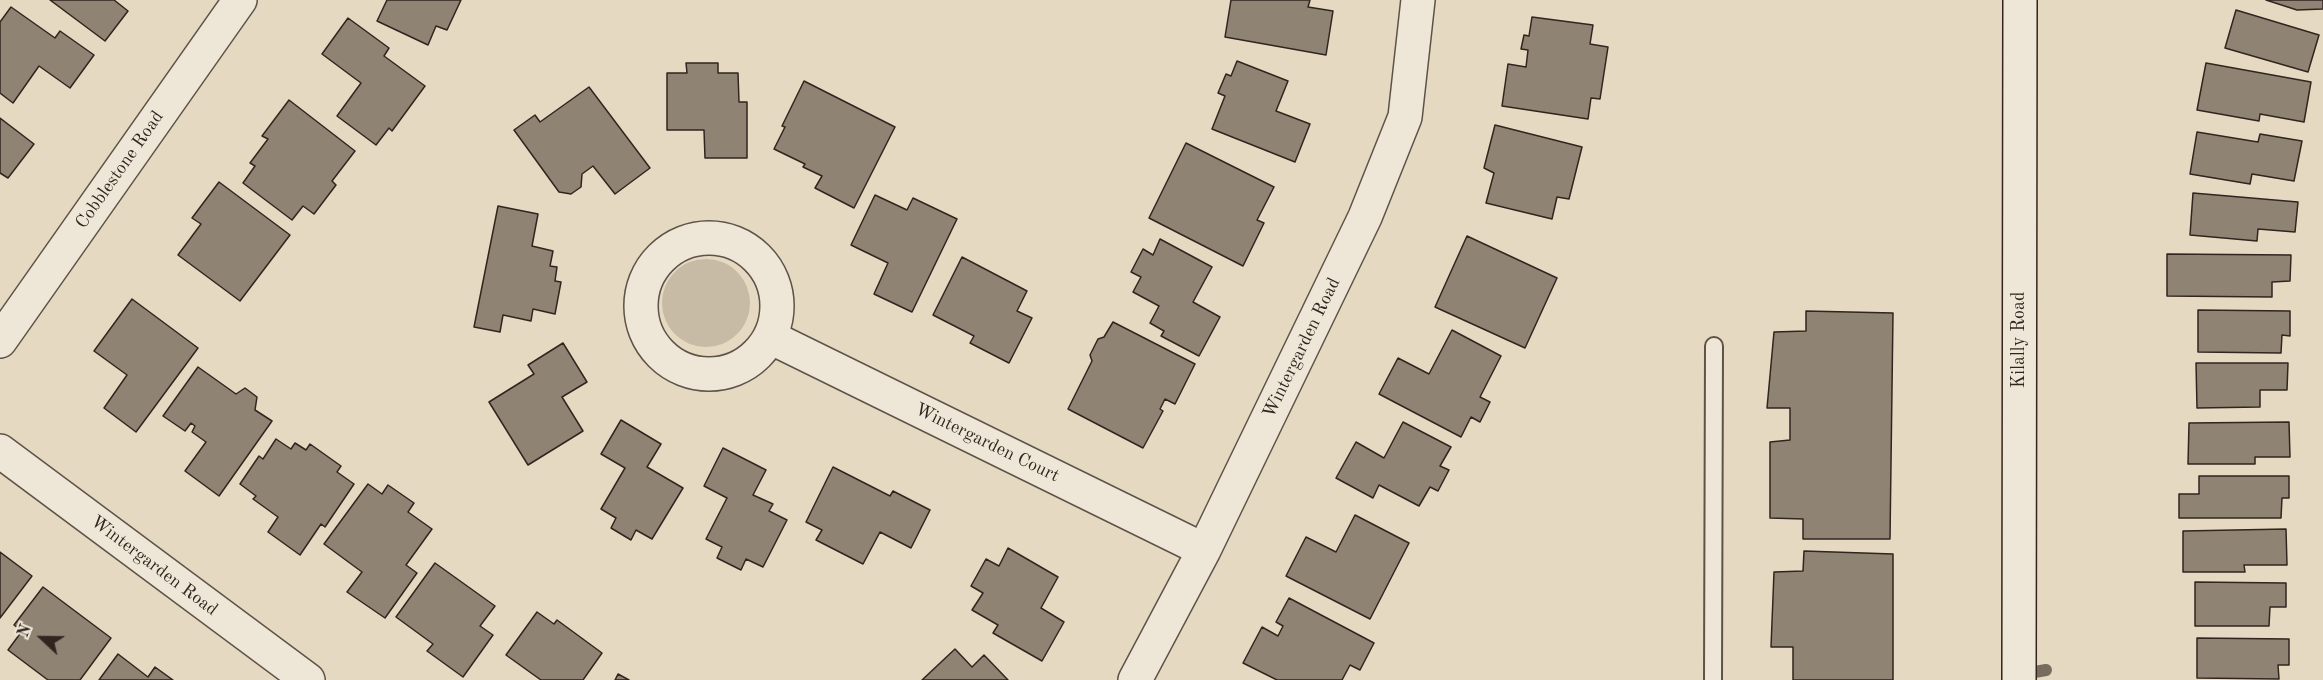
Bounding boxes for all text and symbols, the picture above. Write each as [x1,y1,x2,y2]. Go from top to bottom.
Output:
street label: Cobblestone Road [71,107,169,233]
street label: Wintergarden Road [1259,274,1345,422]
street label: Kilally Road [2008,292,2030,388]
street label: Wintergarden Court [911,399,1063,487]
street label: Wintergarden Road [86,511,222,621]
north arrow [12,608,72,668]
text: N [16,623,35,640]

